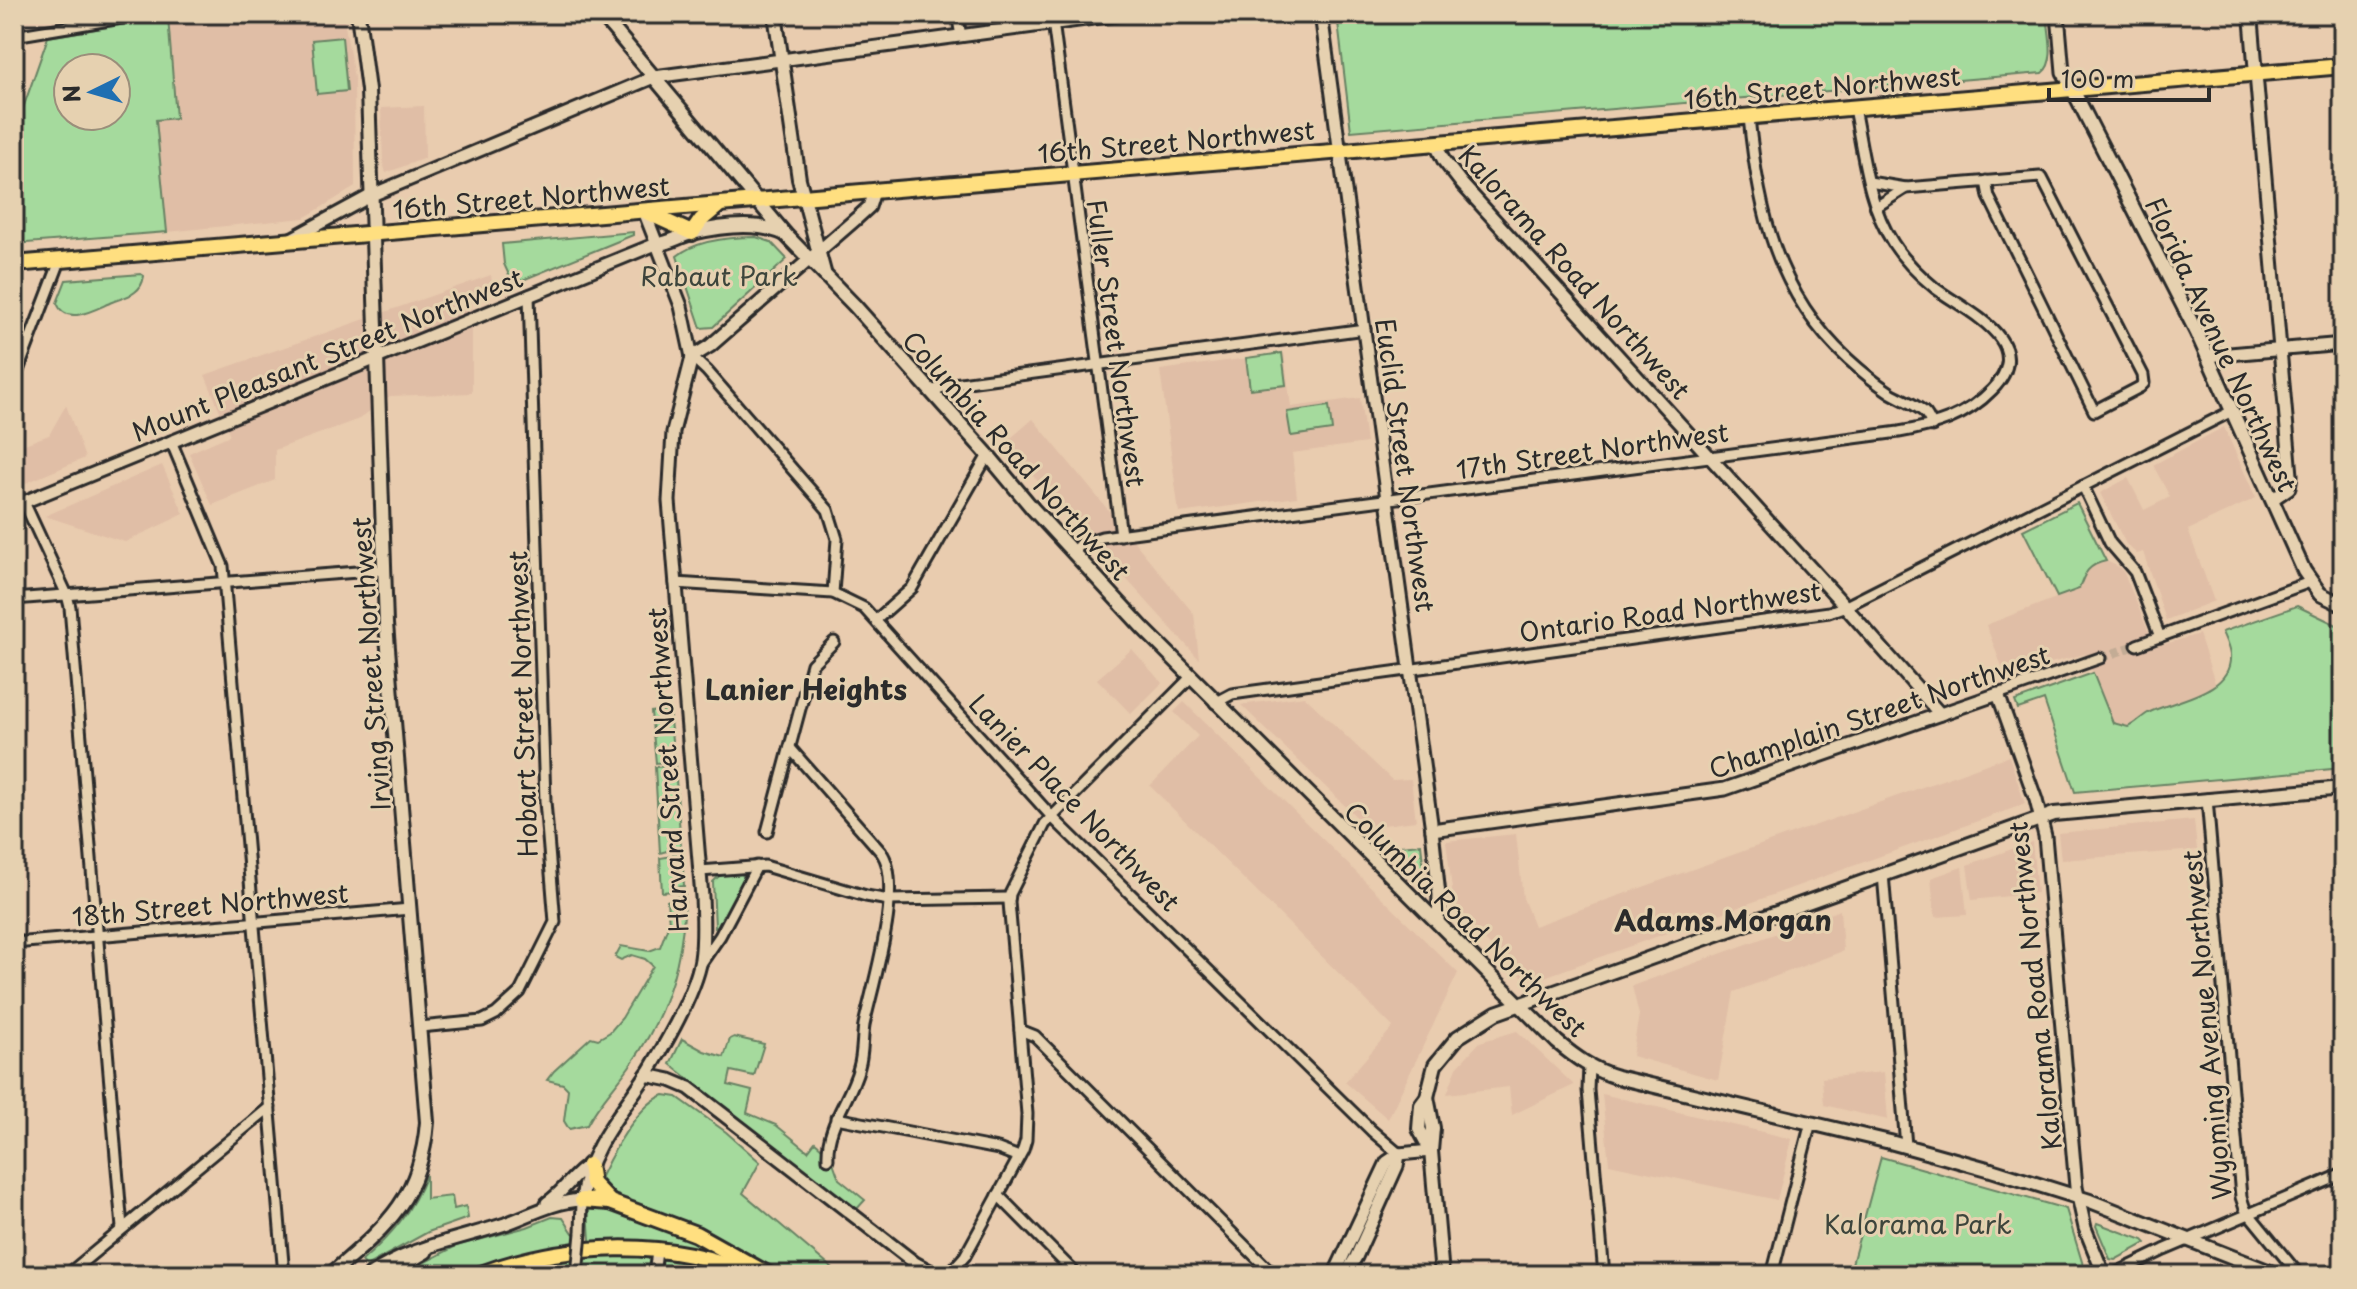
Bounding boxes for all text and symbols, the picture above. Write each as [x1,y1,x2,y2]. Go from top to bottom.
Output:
north arrow [52,52,132,132]
scale bar [2049,52,2209,102]
street label: 16th Street Northwest [1682,55,1962,119]
text: 100 m [2061,60,2134,96]
text: N [53,84,88,104]
street label: 16th Street Northwest [1036,109,1316,173]
street label: Kalorama Road Northwest [1450,136,1700,408]
street label: 16th Street Northwest [391,165,671,229]
street label: Florida Avenue Northwest [2136,190,2308,498]
street label: Fuller Street Northwest [1077,197,1157,489]
park label: Rabaut Park [640,256,798,295]
street label: Mount Pleasant Street Northwest [126,257,528,451]
street label: Euclid Street Northwest [1366,316,1446,614]
street label: Columbia Road Northwest [894,321,1140,589]
street label: 17th Street Northwest [1453,412,1731,488]
street label: Irving Street Northwest [340,516,400,812]
street label: Hobart Street Northwest [497,550,547,858]
street label: Ontario Road Northwest [1517,571,1823,651]
street label: Harvard Street Northwest [636,606,698,934]
street label: Champlain Street Northwest [1703,634,2055,788]
district label: Lanier Heights [705,667,907,710]
street label: Lanier Place Northwest [960,684,1190,920]
street label: Columbia Road Northwest [1336,792,1596,1046]
street label: Kalorama Road Northwest [1997,820,2071,1152]
street label: Wyoming Avenue Northwest [2171,848,2241,1202]
street label: 18th Street Northwest [70,872,350,936]
district label: Adams Morgan [1614,898,1832,941]
park label: Kalorama Park [1824,1204,2012,1243]

